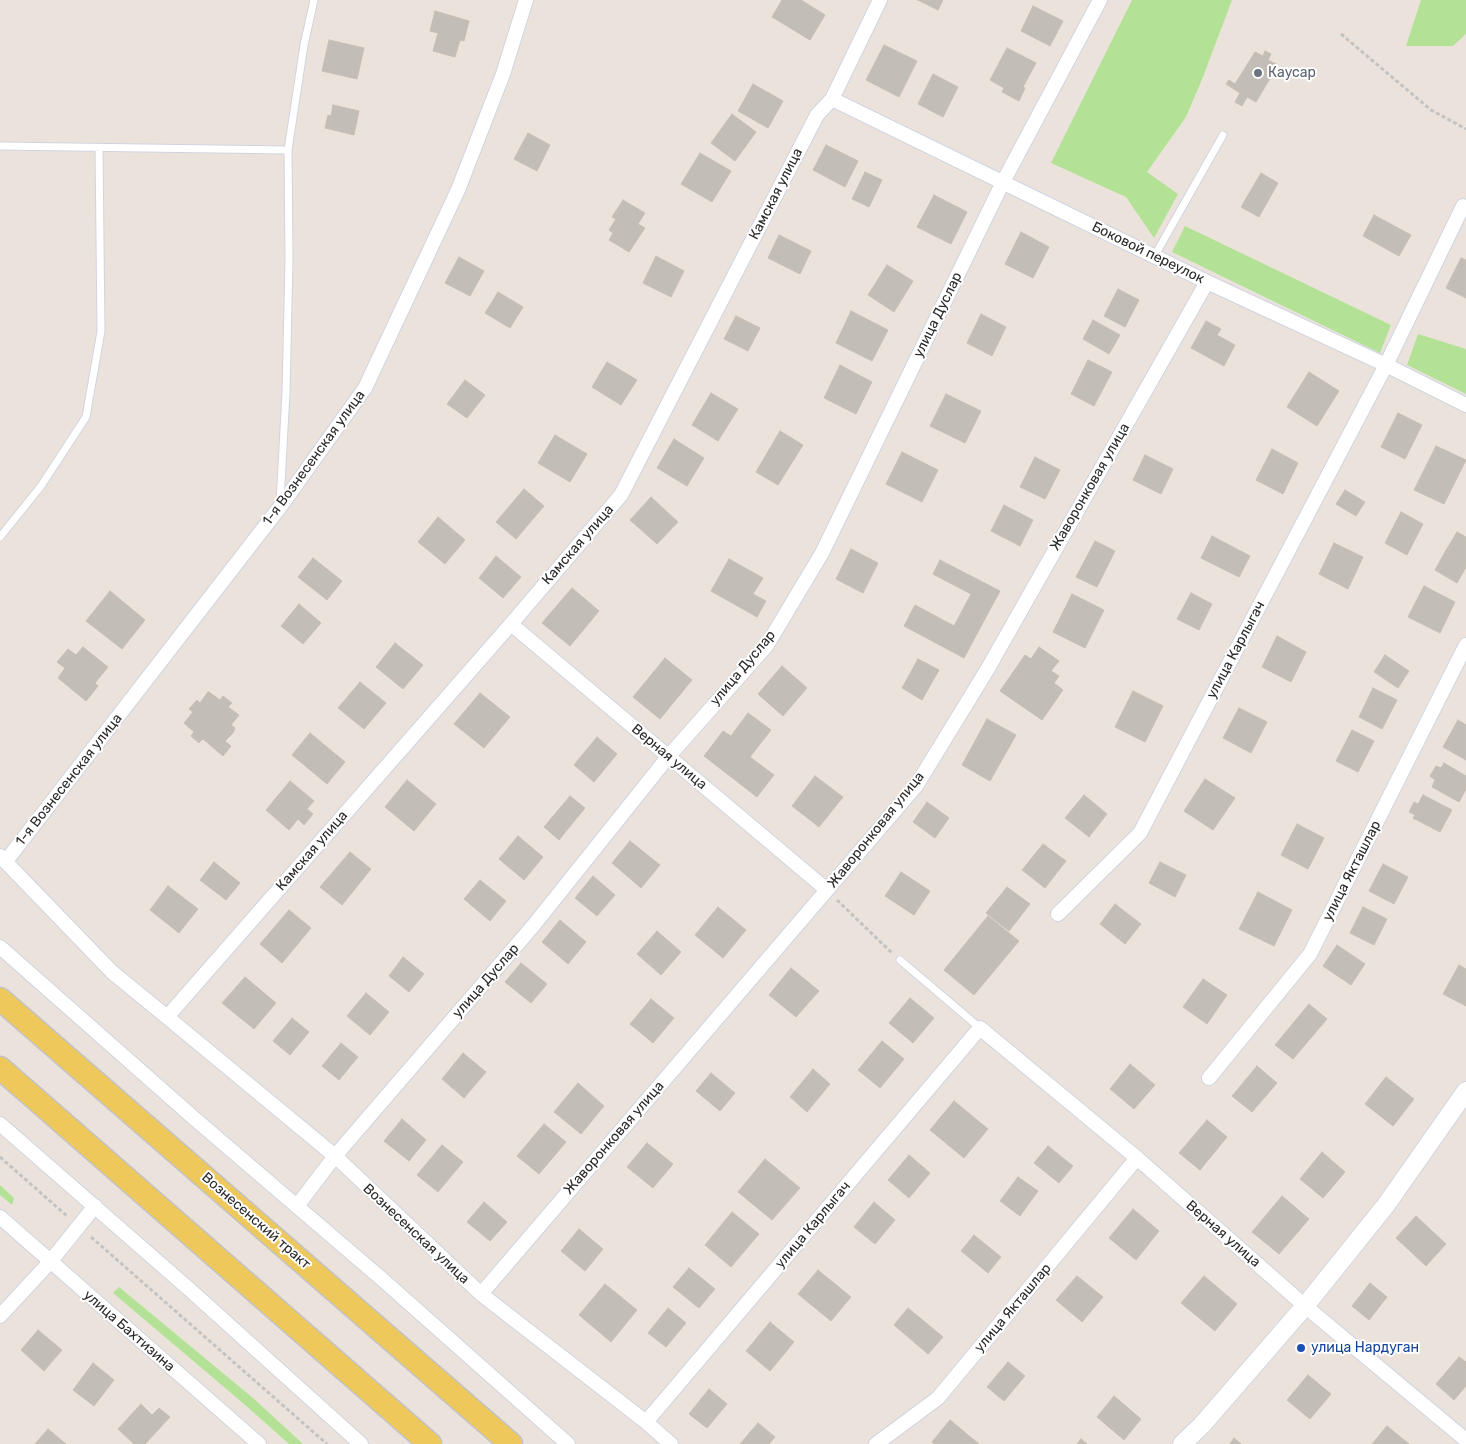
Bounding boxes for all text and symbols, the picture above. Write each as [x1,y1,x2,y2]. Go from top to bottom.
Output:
place label: Каусар [1268,65,1316,81]
marker: Каусар [1252,67,1264,79]
street label: Камская улица [746,145,806,243]
street label: Боковой переулок [1089,218,1207,288]
street label: улица Дуслар [910,270,966,360]
street label: 1-я Вознесенская улица [259,387,369,529]
street label: Жаворонковая улица [1047,420,1133,554]
street label: Камская улица [539,502,617,588]
street label: улица Карлыгач [1203,598,1269,702]
street label: улица Дуслар [707,627,779,709]
street label: 1-я Вознесенская улица [12,711,126,849]
street label: Верная улица [628,721,710,793]
street label: Жаворонковая улица [824,769,928,891]
street label: Камская улица [273,808,351,894]
street label: улица Якташлар [1319,818,1385,924]
street label: улица Дуслар [449,940,523,1022]
street label: Жаворонковая улица [560,1078,668,1198]
street label: Вознесенский тракт [198,1169,314,1273]
street label: улица Карлыгач [772,1178,854,1272]
street label: Вознесенская улица [359,1180,473,1288]
street label: Верная улица [1182,1197,1264,1271]
street label: улица Якташлар [971,1260,1055,1356]
street label: улица Бахтизина [80,1287,178,1375]
place label: улица Нардуган [1311,1340,1419,1356]
marker: улица Нардуган [1295,1342,1307,1354]

